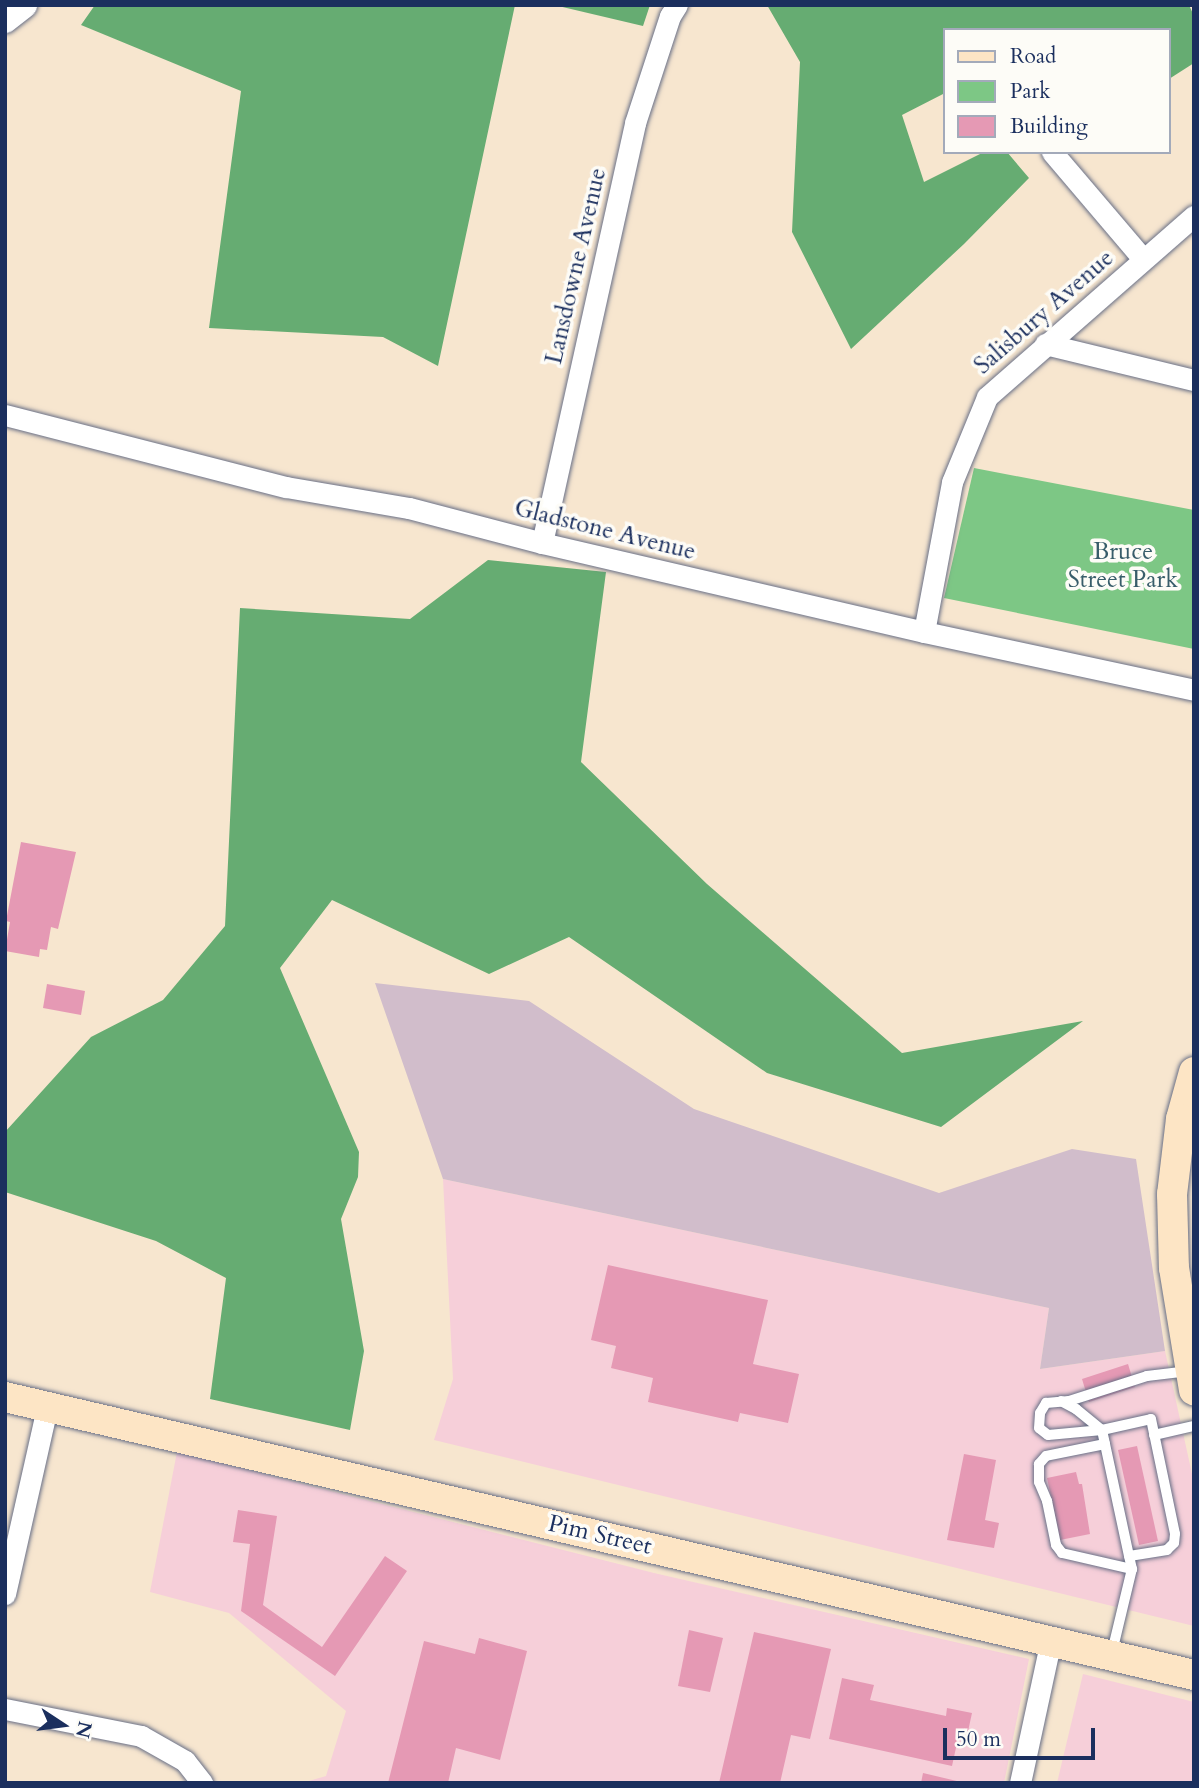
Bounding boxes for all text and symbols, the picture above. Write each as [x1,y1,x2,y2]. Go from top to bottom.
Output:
legend [944,28,1171,154]
text: Road [1010,42,1056,71]
text: Park [1010,77,1050,106]
text: Building [1010,112,1088,141]
street label: Lansdowne Avenue [539,165,613,367]
street label: Salisbury Avenue [969,244,1119,380]
street label: Gladstone Avenue [511,494,699,566]
park label: Bruce Street Park [1068,538,1178,594]
street label: Pim Street [545,1509,655,1561]
north arrow [28,1690,98,1760]
scale bar [947,1714,1099,1758]
text: N [69,1719,98,1741]
text: 50 m [956,1725,1001,1754]

